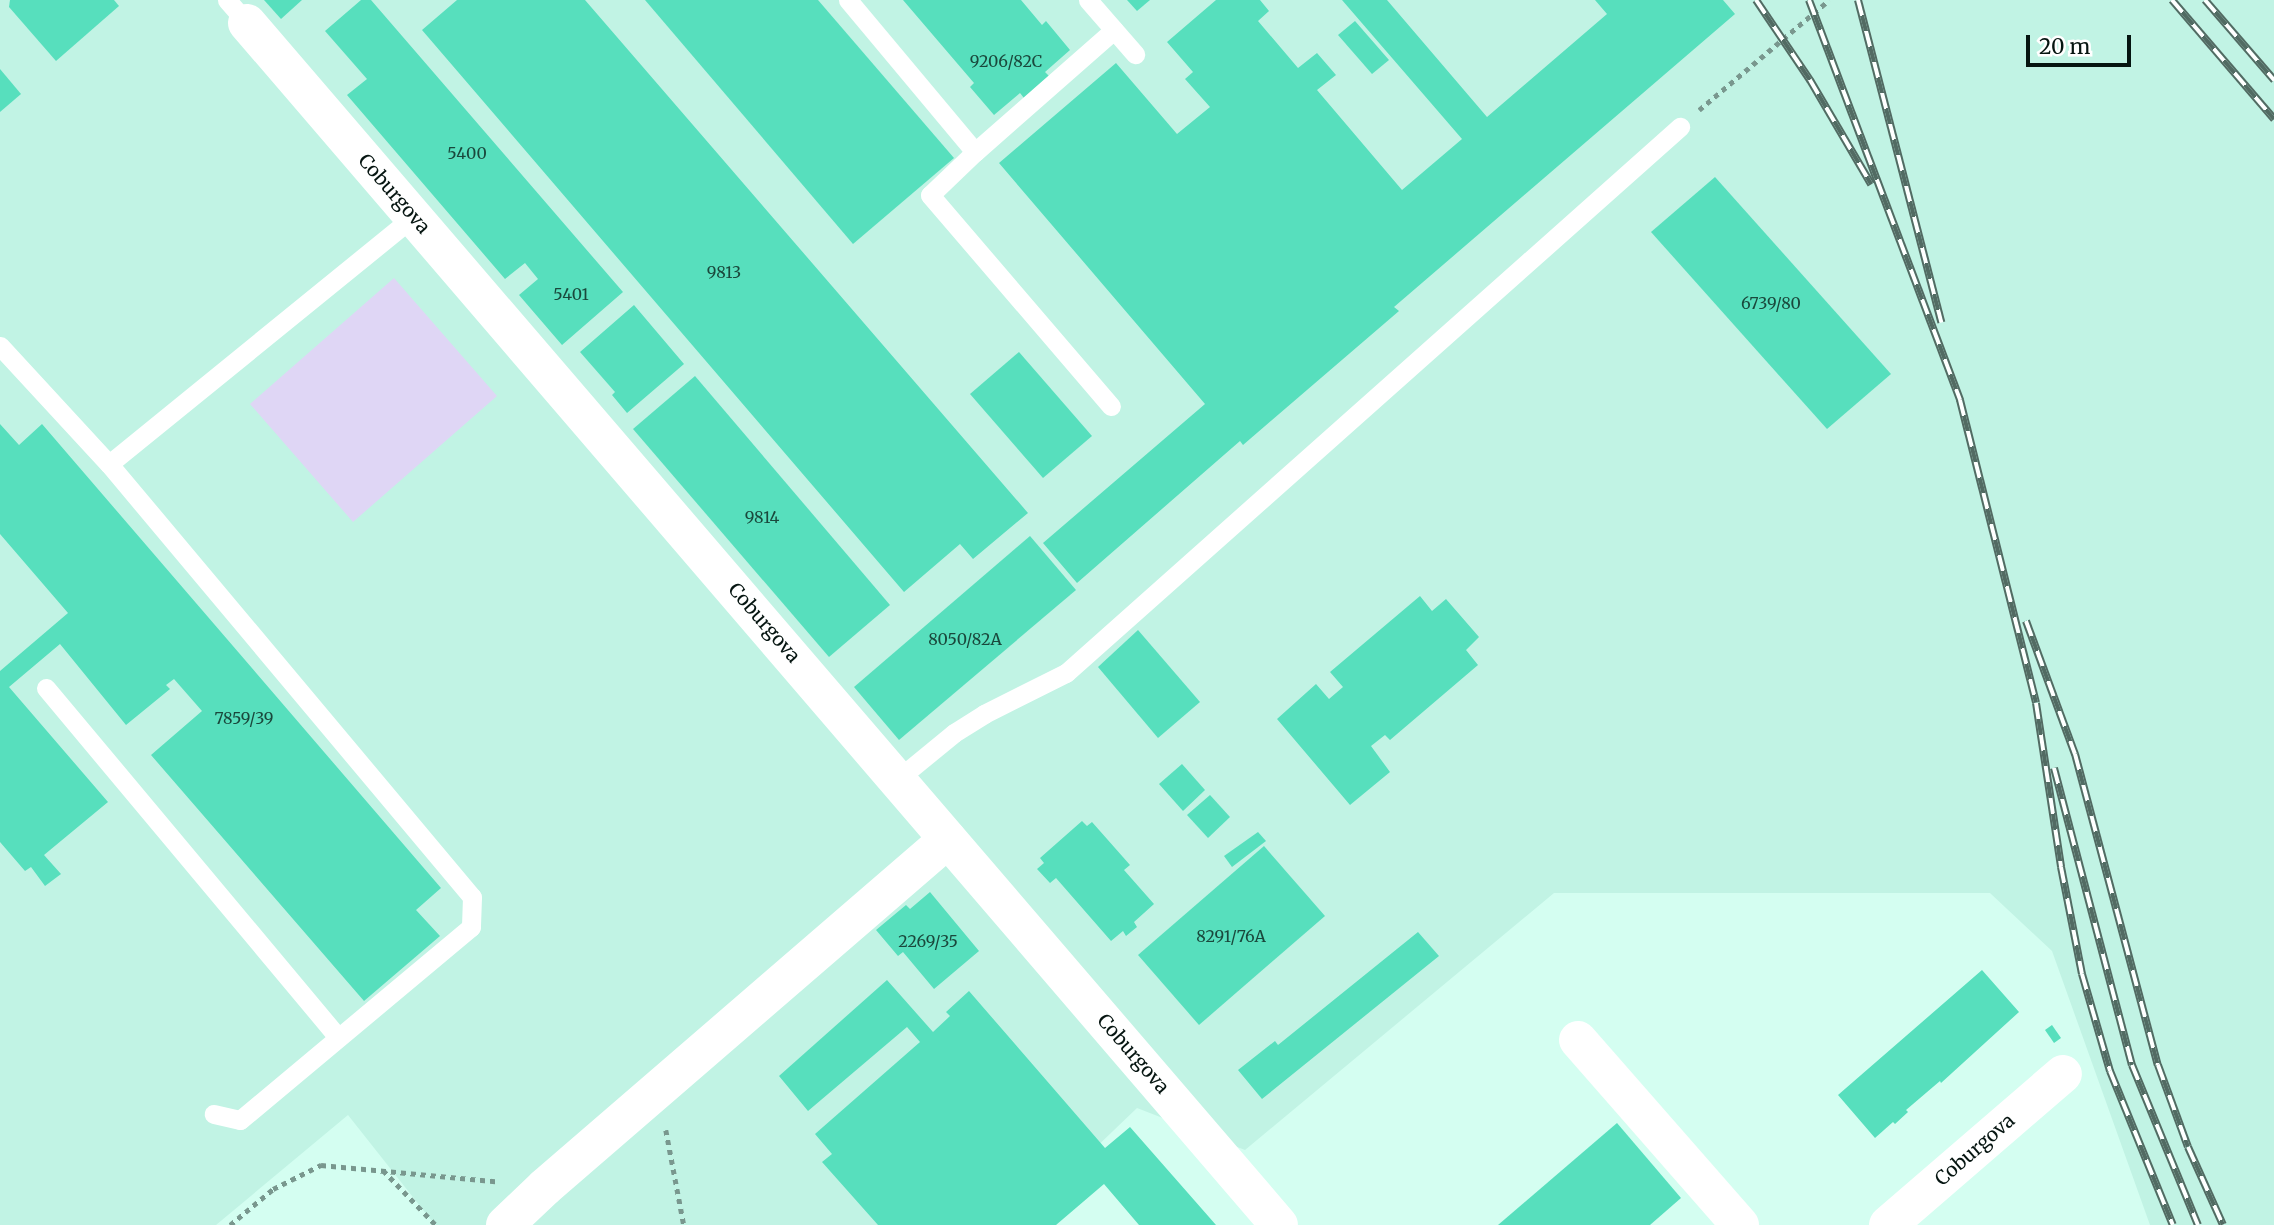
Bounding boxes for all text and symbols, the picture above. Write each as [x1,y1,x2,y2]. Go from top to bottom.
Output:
scale bar [2029,21,2134,65]
text: 20 m [2039,33,2090,60]
house number: 9206/82C [970,51,1042,71]
house number: 5400 [447,143,487,163]
street label: Coburgova [353,150,435,238]
house number: 9813 [707,262,741,282]
house number: 5401 [553,284,589,304]
house number: 6739/80 [1741,293,1801,313]
house number: 9814 [745,507,779,527]
street label: Coburgova [723,579,805,667]
house number: 8050/82A [928,629,1002,649]
house number: 7859/39 [214,708,274,728]
house number: 8291/76A [1196,926,1266,946]
house number: 2269/35 [898,931,958,951]
street label: Coburgova [1092,1010,1174,1098]
street label: Coburgova [1931,1109,2019,1191]

